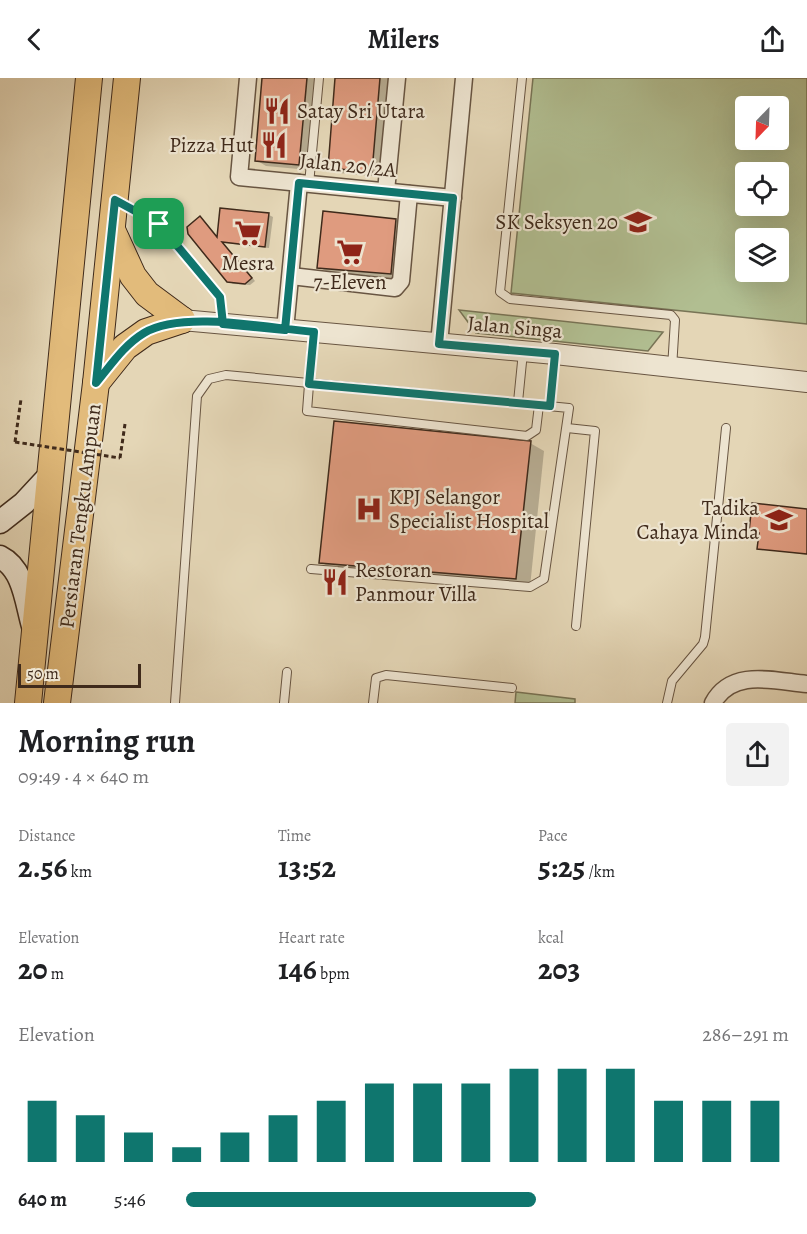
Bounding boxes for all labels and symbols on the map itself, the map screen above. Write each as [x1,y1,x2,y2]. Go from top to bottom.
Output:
restaurant icon: Satay Sri Utara [262,96,292,126]
north arrow [735,96,789,150]
place label: Satay Sri Utara [297,97,425,125]
restaurant icon: Pizza Hut [259,130,289,160]
place label: Pizza Hut [169,131,254,159]
street label: Jalan 20/2A [298,146,398,184]
pin [133,198,184,249]
school or university icon: SK Seksyen 20 [623,207,653,237]
place label: SK Seksyen 20 [495,208,618,236]
supermarket icon: Mesra [233,218,263,248]
supermarket icon: 7-Eleven [335,237,365,267]
place label: Mesra [222,249,275,277]
place label: 7-Eleven [313,268,387,296]
street label: Jalan Singa [466,309,564,345]
street label: Persiaran Tengku Ampuan [52,402,108,630]
place label: KPJ Selangor Specialist Hospital [389,483,549,535]
hospital icon: KPJ Selangor Specialist Hospital [354,494,384,524]
place label: Tadika Cahaya Minda [636,494,759,546]
school or university icon: Tadika Cahaya Minda [764,505,794,535]
place label: Restoran Panmour Villa [355,556,477,608]
restaurant icon: Restoran Panmour Villa [320,567,350,597]
scale bar [18,661,141,688]

